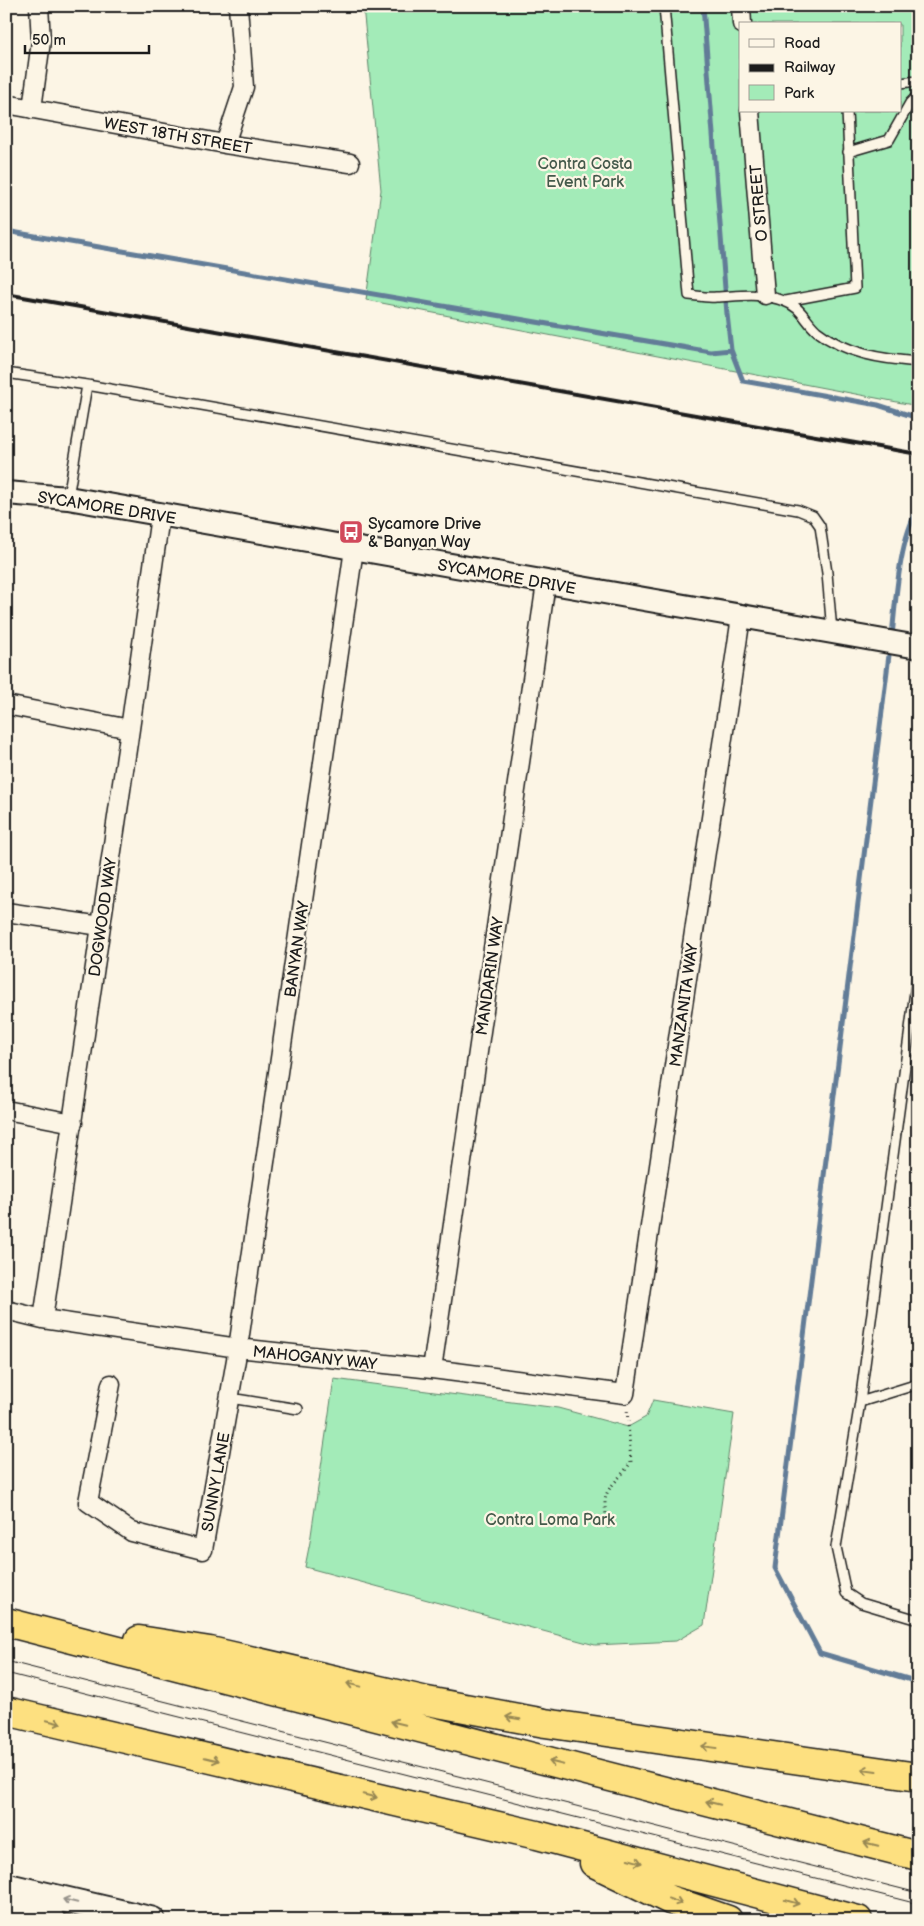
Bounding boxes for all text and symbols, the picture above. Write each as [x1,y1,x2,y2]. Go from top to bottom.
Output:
scale bar [25,22,149,54]
legend [739,22,902,112]
text: 50 m [32,31,66,50]
text: Road [784,34,820,53]
text: Railway [784,58,835,77]
text: Park [784,84,815,103]
street label: WEST 18TH STREET [102,114,254,159]
park label: Contra Costa Event Park [537,155,633,192]
street label: O STREET [747,163,772,242]
street label: SYCAMORE DRIVE [36,488,177,529]
place label: Sycamore Drive & Banyan Way [368,515,482,552]
bus stop icon: Sycamore Drive & Banyan Way [338,519,364,545]
street label: SYCAMORE DRIVE [436,556,577,599]
street label: DOGWOOD WAY [86,856,121,978]
street label: BANYAN WAY [281,899,314,999]
street label: MANDARIN WAY [473,915,508,1037]
street label: MANZANITA WAY [666,942,703,1068]
street label: MAHOGANY WAY [252,1343,379,1375]
street label: SUNNY LANE [198,1431,235,1533]
park label: Contra Loma Park [485,1511,615,1530]
one-way arrow [347,1680,363,1689]
one-way arrow [506,1712,522,1722]
one-way arrow [45,1718,61,1727]
one-way arrow [391,1718,407,1727]
one-way arrow [701,1742,717,1752]
one-way arrow [203,1755,219,1764]
one-way arrow [548,1758,564,1767]
one-way arrow [862,1765,878,1775]
one-way arrow [362,1792,378,1801]
one-way arrow [706,1798,722,1807]
one-way arrow [863,1838,879,1848]
one-way arrow [626,1857,642,1866]
one-way arrow [62,1896,78,1905]
one-way arrow [667,1897,683,1906]
one-way arrow [783,1898,799,1908]

